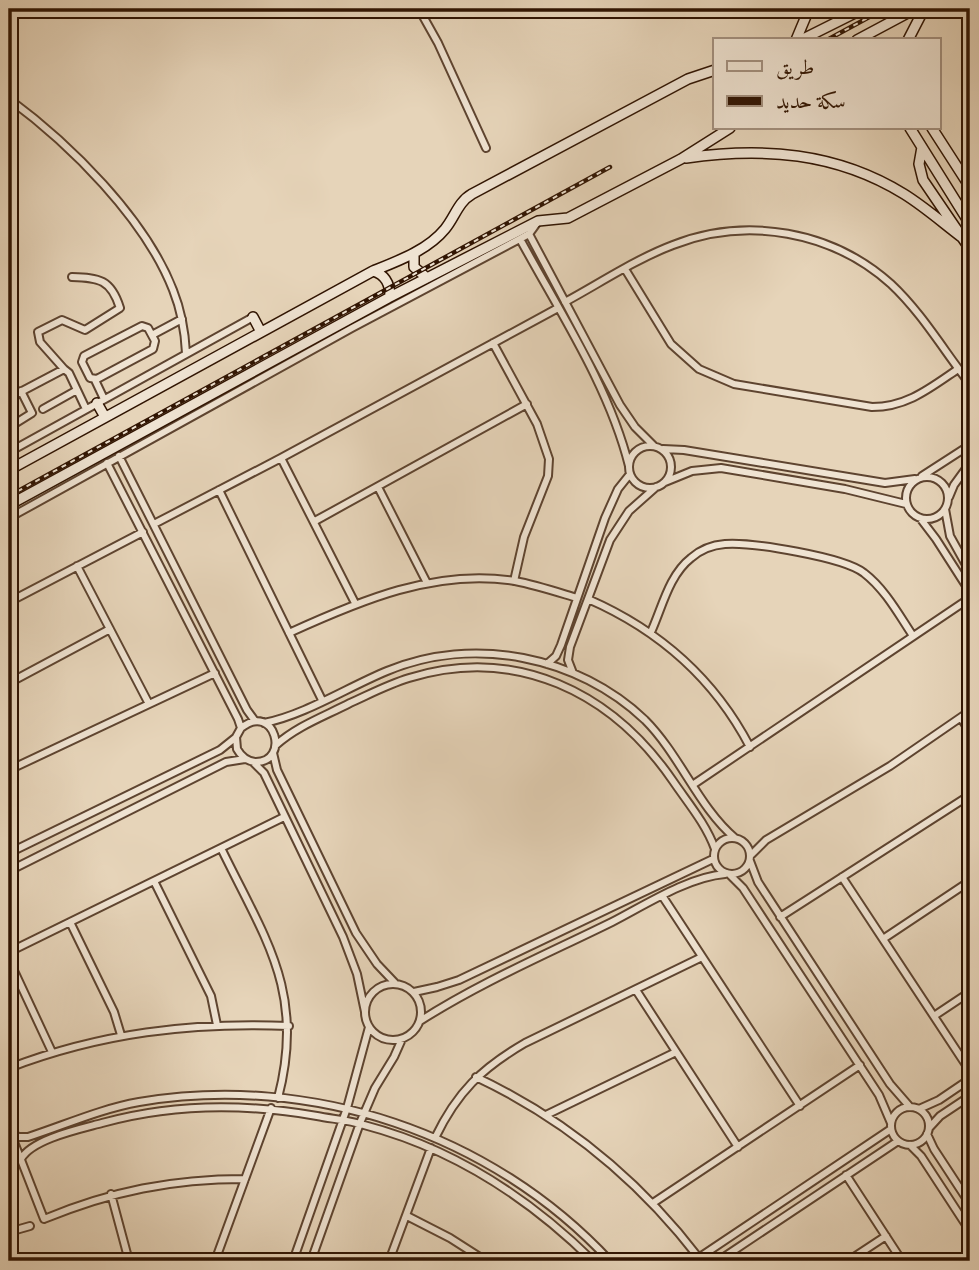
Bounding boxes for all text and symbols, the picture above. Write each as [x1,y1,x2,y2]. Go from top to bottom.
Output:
legend [713,38,940,130]
text: طريق [776,51,814,82]
text: سكة حديد [776,85,846,116]

